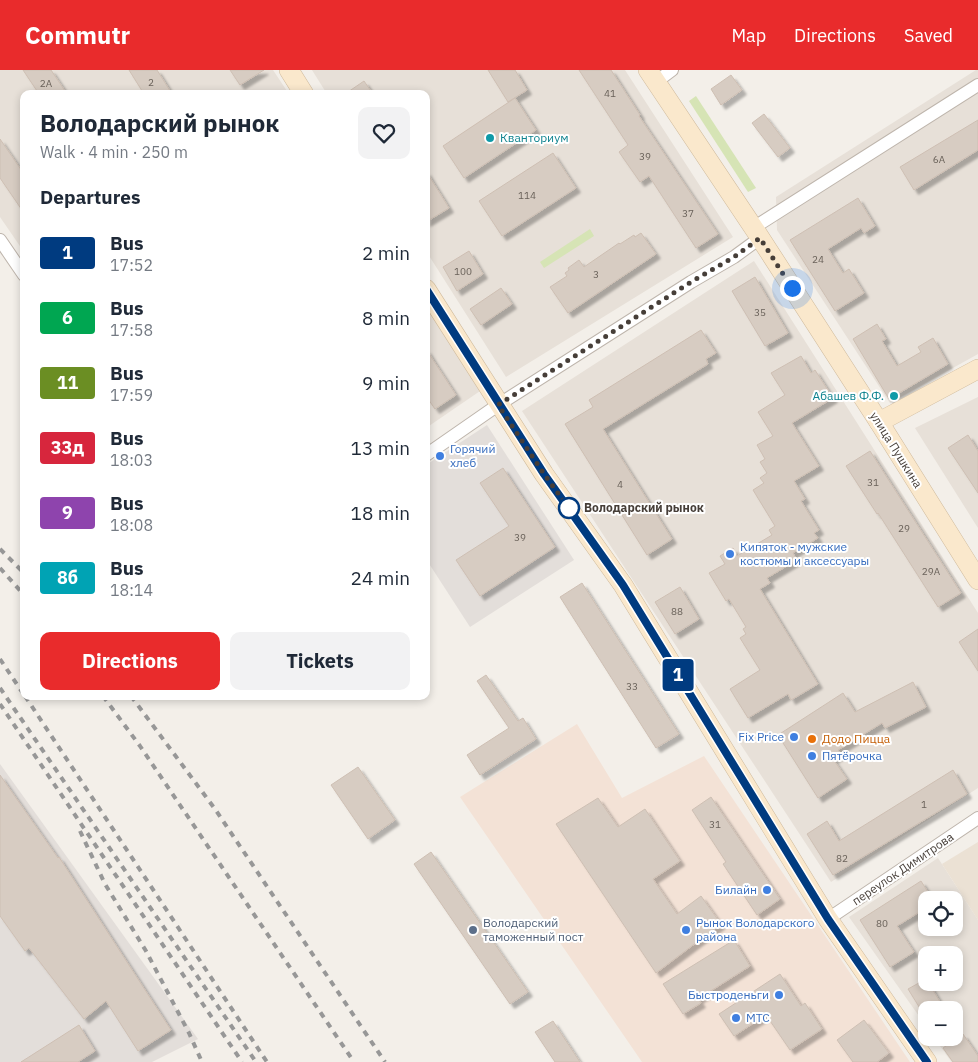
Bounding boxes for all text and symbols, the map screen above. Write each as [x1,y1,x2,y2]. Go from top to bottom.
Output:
text: Commutr [25,19,130,51]
text: Map [731,24,766,47]
text: Directions [794,24,876,47]
text: Saved [904,24,953,47]
house number: 2 [148,76,154,89]
house number: 2А [40,77,53,90]
house number: 41 [604,87,616,100]
text: Володарский рынок [40,107,279,139]
button: heart [358,107,410,159]
place label: Кванториум [500,130,569,145]
marker: Кванториум [484,132,496,144]
text: Walk · 4 min · 250 m [40,142,188,162]
house number: 39 [639,150,651,163]
house number: 6А [933,153,946,166]
text: Departures [40,185,140,209]
house number: 114 [518,189,536,202]
house number: 37 [682,207,694,220]
text: Bus [110,231,144,255]
text: 1 [62,241,73,264]
text: 2 min [362,241,410,265]
house number: 24 [812,253,824,266]
text: 17:52 [110,255,153,275]
house number: 100 [454,265,472,278]
house number: 3 [593,268,599,281]
your location [780,276,805,301]
text: Bus [110,296,144,320]
text: 6 [62,306,73,329]
text: 8 min [362,306,410,330]
house number: 35 [754,306,766,319]
text: 17:58 [110,320,153,340]
text: Bus [110,361,144,385]
text: 11 [57,371,78,394]
text: 9 min [362,371,410,395]
text: 17:59 [110,385,153,405]
place label: Абашев Ф.Ф. [813,388,884,403]
marker: Абашев Ф.Ф. [888,390,900,402]
street label: улица Пушкина [867,409,926,491]
text: Bus [110,426,144,450]
text: 33д [51,436,84,459]
text: 13 min [351,436,410,460]
place label: Горячий хлеб [450,441,495,470]
text: 18:03 [110,450,153,470]
marker: Горячий хлеб [434,450,446,462]
house number: 31 [867,476,879,489]
house number: 4 [617,478,623,491]
text: Bus [110,491,144,515]
marker: Володарский рынок [558,497,580,519]
place label: Володарский рынок [584,500,704,515]
text: 9 [62,501,73,524]
text: 18 min [351,501,410,525]
text: 18:08 [110,515,153,535]
house number: 29 [898,522,910,535]
house number: 39 [514,531,526,544]
place label: Кипяток - мужские костюмы и аксессуары [740,539,869,568]
marker: Кипяток - мужские костюмы и аксессуары [724,548,736,560]
text: Bus [110,556,144,580]
house number: 29А [922,565,941,578]
text: 8б [57,566,78,589]
text: 24 min [351,566,410,590]
text: 18:14 [110,580,153,600]
house number: 88 [671,605,683,618]
button: Directions [40,632,220,690]
button: Tickets [230,632,410,690]
line badge: 1 [662,659,694,691]
text: 1 [673,663,683,686]
house number: 33 [626,680,638,693]
place label: Fix Price [738,729,784,744]
marker: Fix Price [788,731,800,743]
place label: Додо Пицца [822,731,891,746]
marker: Додо Пицца [806,733,818,745]
place label: Пятёрочка [822,748,882,763]
marker: Пятёрочка [806,750,818,762]
house number: 1 [921,798,927,811]
house number: 31 [709,818,721,831]
street label: переулок Димитрова [849,829,957,908]
house number: 82 [836,852,848,865]
place label: Билайн [715,882,757,897]
marker: Билайн [761,884,773,896]
map controls [918,891,963,1046]
button: locate [918,891,963,936]
place label: Володарский таможенный пост [483,915,584,944]
place label: Рынок Володарского района [696,915,815,944]
house number: 80 [876,917,888,930]
marker: Володарский таможенный пост [467,924,479,936]
marker: Рынок Володарского района [680,924,692,936]
button: + [918,946,963,991]
place label: Быстроденьги [688,987,769,1002]
marker: Быстроденьги [773,989,785,1001]
button: − [918,1001,963,1046]
place label: МТС [746,1010,770,1025]
marker: МТС [730,1012,742,1024]

